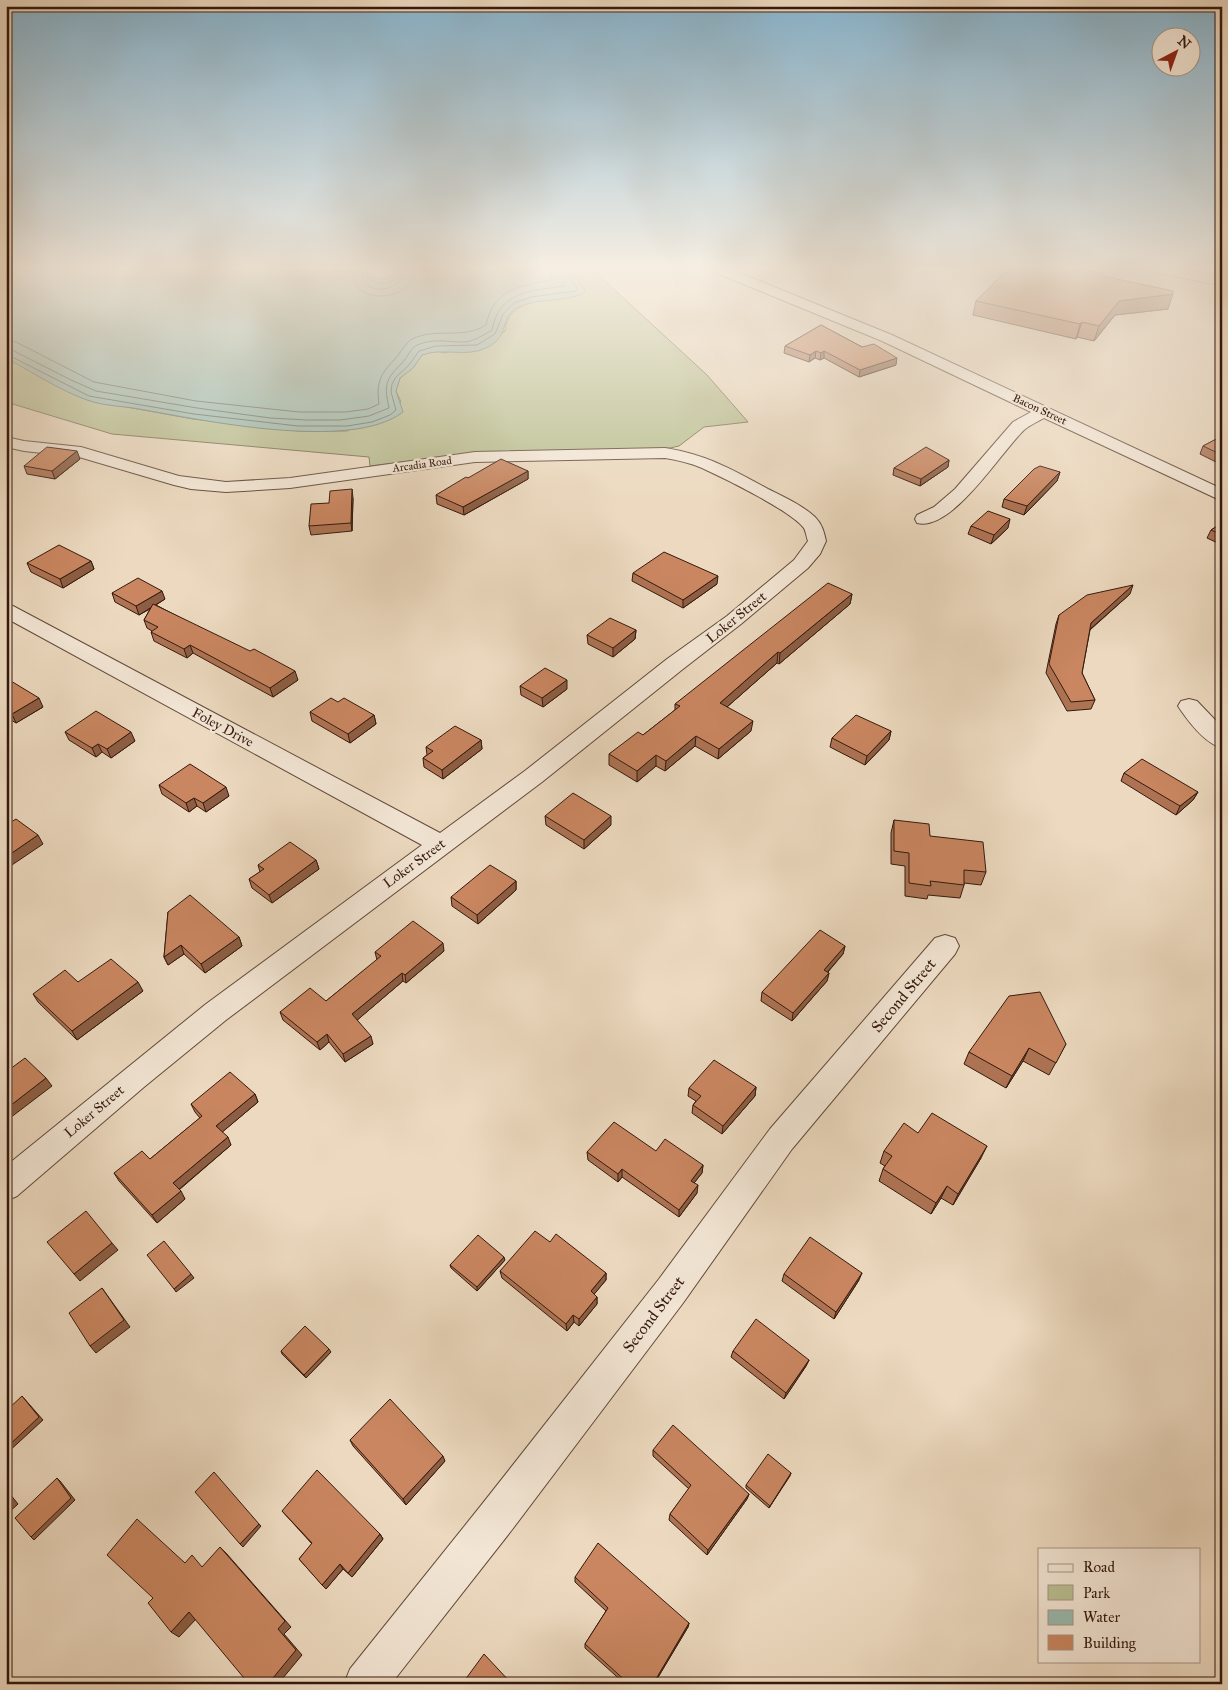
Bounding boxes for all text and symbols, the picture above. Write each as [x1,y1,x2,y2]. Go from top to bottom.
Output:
north arrow [1150,28,1200,78]
text: N [1174,32,1194,53]
street label: Bacon Street [1011,391,1069,428]
street label: Arcadia Road [391,454,453,475]
street label: Loker Street [703,588,770,647]
street label: Foley Drive [189,704,257,751]
street label: Loker Street [380,835,449,892]
street label: Second Street [867,954,940,1036]
street label: Loker Street [61,1081,128,1141]
street label: Second Street [619,1272,688,1356]
legend [1038,1548,1200,1662]
text: Road [1083,1558,1115,1576]
text: Park [1083,1584,1110,1602]
text: Water [1083,1608,1120,1626]
text: Building [1083,1634,1137,1652]

